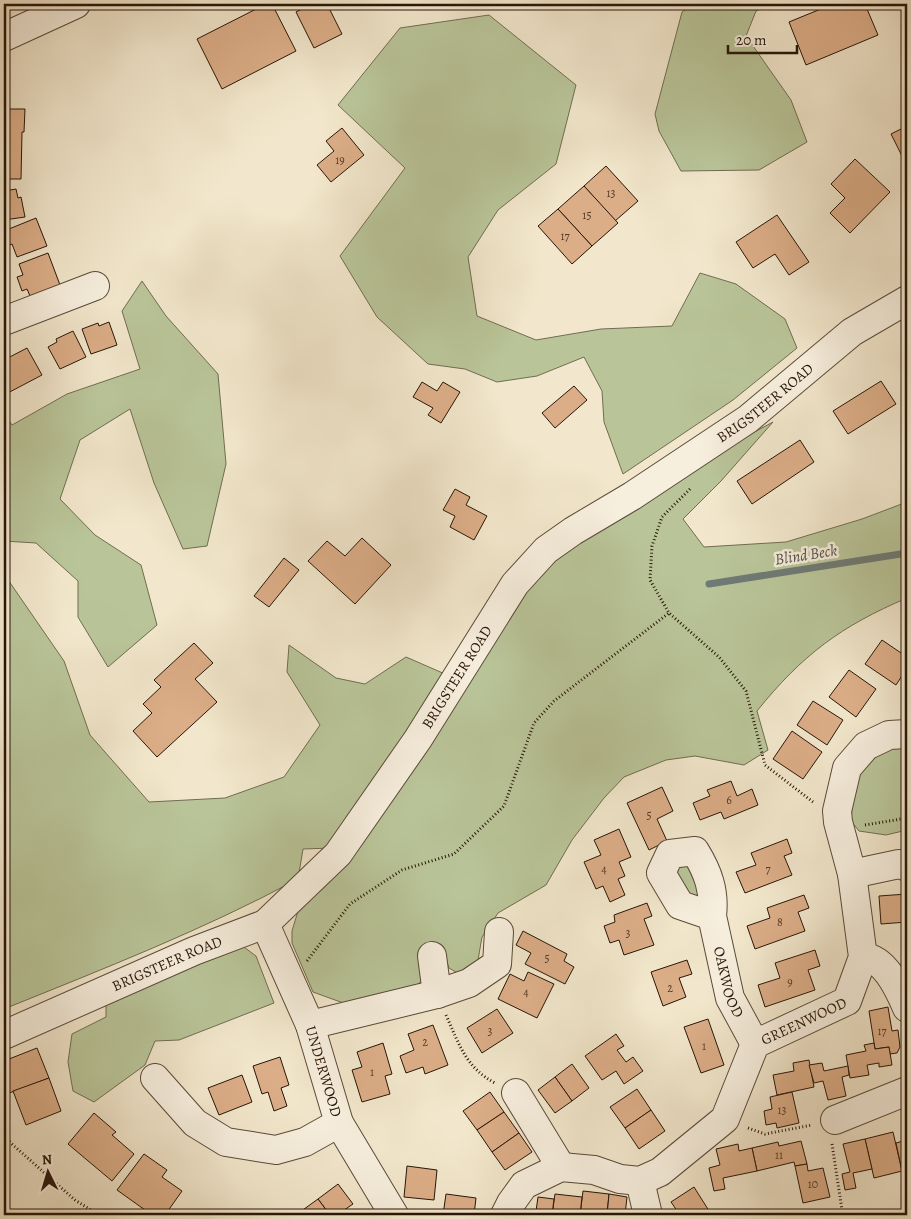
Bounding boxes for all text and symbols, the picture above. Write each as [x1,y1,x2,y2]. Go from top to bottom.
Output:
scale bar [728,22,797,54]
text: 20 m [736,30,767,50]
house number: 19 [335,152,345,168]
house number: 13 [606,185,616,201]
house number: 15 [582,207,592,223]
house number: 17 [560,228,571,244]
street label: BRIGSTEER ROAD [713,358,818,447]
water label: Blind Beck [773,539,839,571]
street label: BRIGSTEER ROAD [417,622,497,732]
house number: 6 [726,792,732,808]
house number: 5 [646,807,652,823]
house number: 4 [601,861,607,877]
house number: 7 [765,861,771,877]
house number: 8 [777,914,783,930]
house number: 3 [626,925,631,941]
street label: BRIGSTEER ROAD [109,931,225,996]
street label: OAKWOOD [709,945,749,1021]
house number: 5 [544,950,550,966]
house number: 9 [787,974,793,990]
house number: 2 [667,980,673,996]
house number: 4 [523,984,529,1000]
street label: GREENWOOD [758,993,850,1050]
house number: 3 [488,1023,493,1039]
house number: 17 [877,1023,888,1039]
street label: UNDERWOOD [301,1024,347,1119]
house number: 2 [422,1034,428,1050]
house number: 1 [702,1038,706,1054]
house number: 1 [370,1064,374,1080]
house number: 13 [777,1102,787,1118]
north arrow [22,1146,72,1196]
house number: 11 [775,1147,783,1163]
text: N [41,1150,53,1169]
house number: 10 [808,1176,818,1192]

